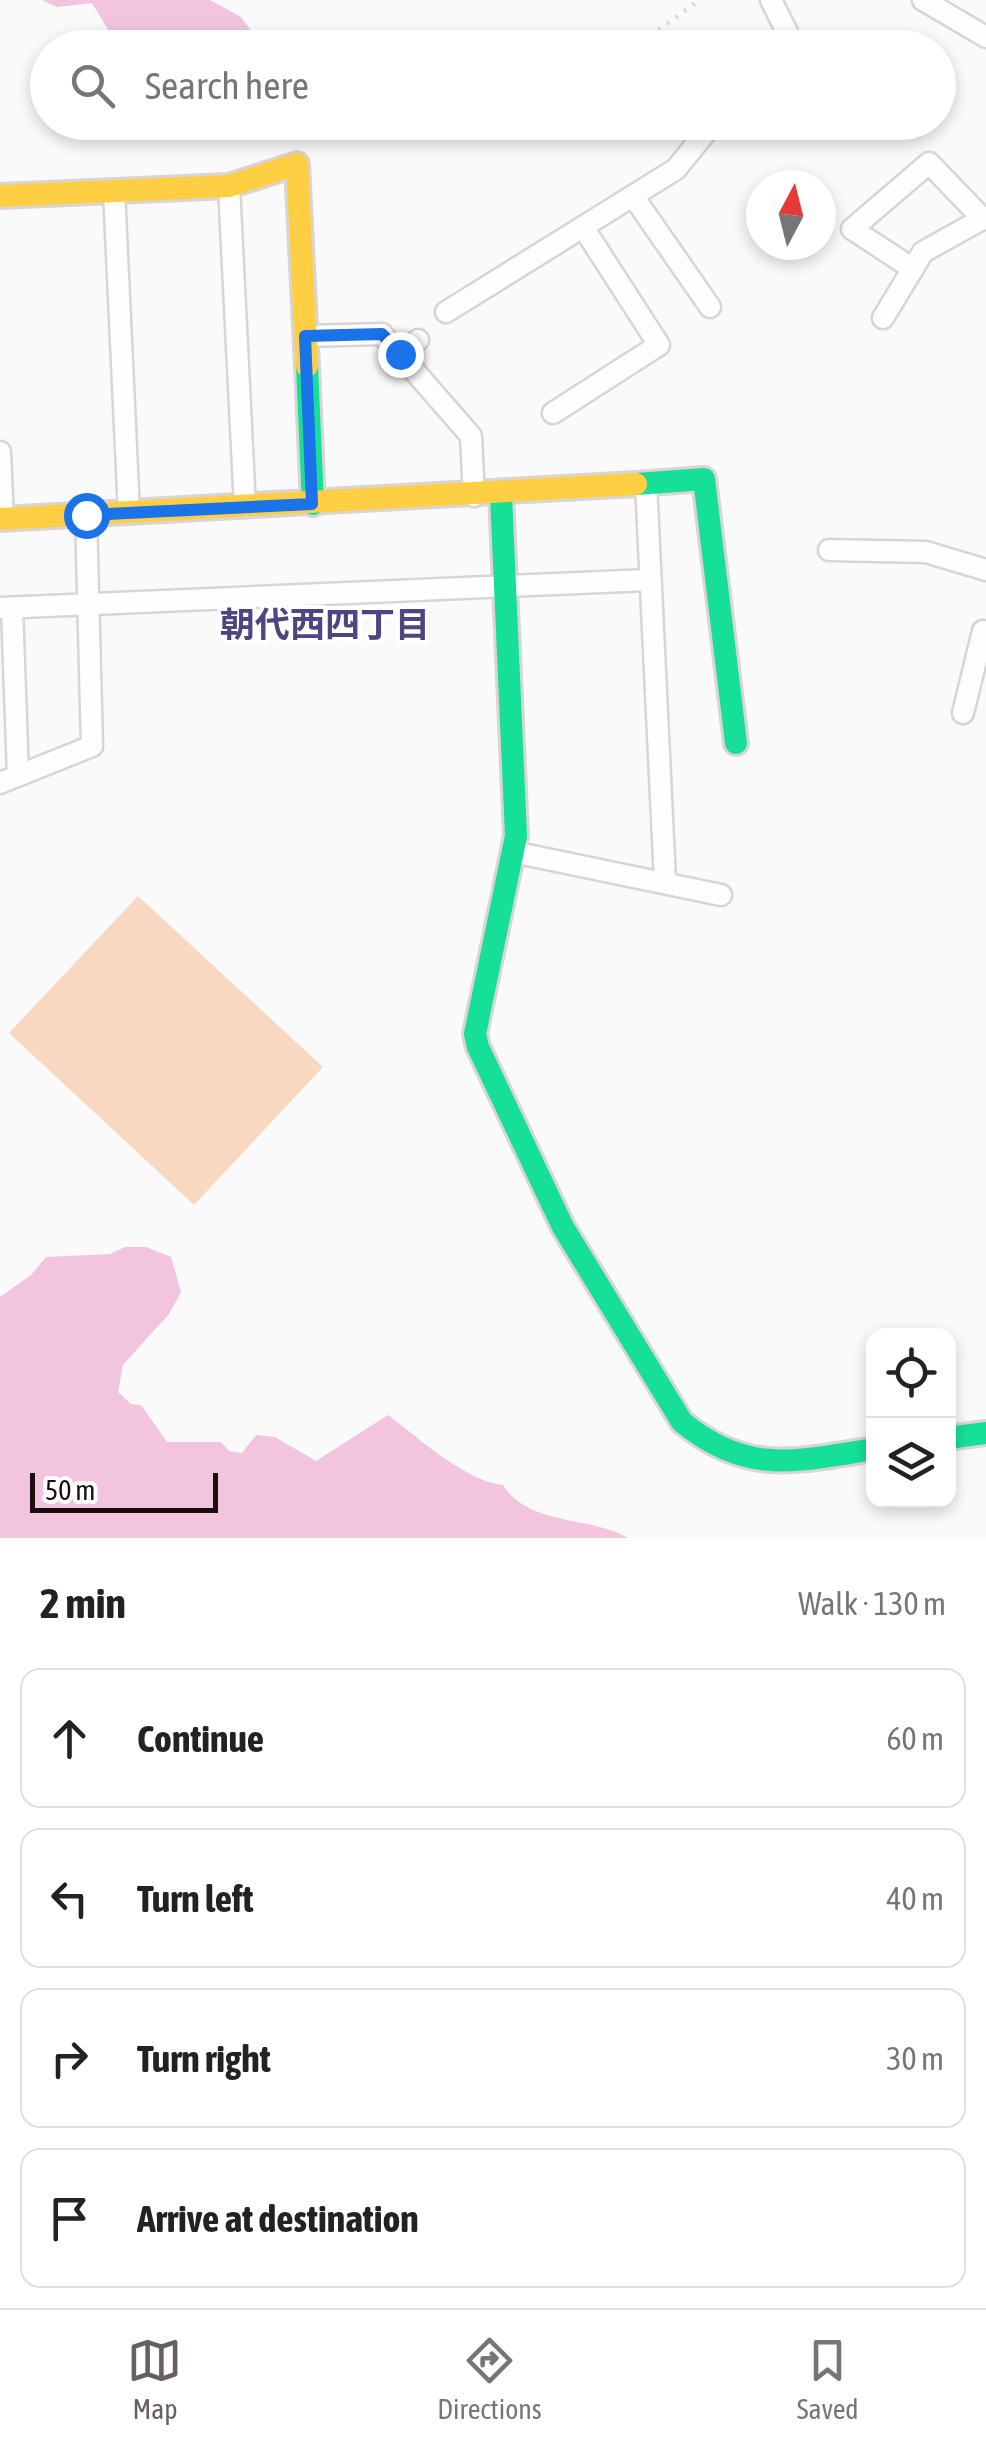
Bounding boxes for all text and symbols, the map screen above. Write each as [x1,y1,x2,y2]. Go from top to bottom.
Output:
search box [30,30,956,140]
icon: search [65,58,120,113]
text: Search here [145,64,309,107]
north arrow [746,170,836,260]
route end [378,332,424,378]
route start [64,493,110,539]
district label: 朝代西四丁目 [220,604,430,644]
map controls [866,1328,956,1508]
button: locate [866,1328,956,1418]
button: layers [866,1418,956,1508]
scale bar [30,1468,218,1512]
text: 50 m [45,1474,95,1506]
text: 2 min [40,1579,126,1627]
text: Walk · 130 m [798,1585,946,1622]
icon: ahead [42,1711,97,1766]
text: Continue [137,1717,264,1760]
text: 60 m [886,1720,944,1757]
icon: left [42,1871,97,1926]
text: Turn left [137,1877,253,1920]
text: 40 m [886,1880,944,1917]
icon: right [42,2031,97,2086]
text: Turn right [137,2037,271,2080]
text: 30 m [886,2040,944,2077]
icon: arrive [42,2191,97,2246]
text: Arrive at destination [137,2197,419,2240]
tab: Map [127,2333,182,2425]
tab: Directions [437,2333,542,2425]
tab: Saved [797,2333,859,2425]

